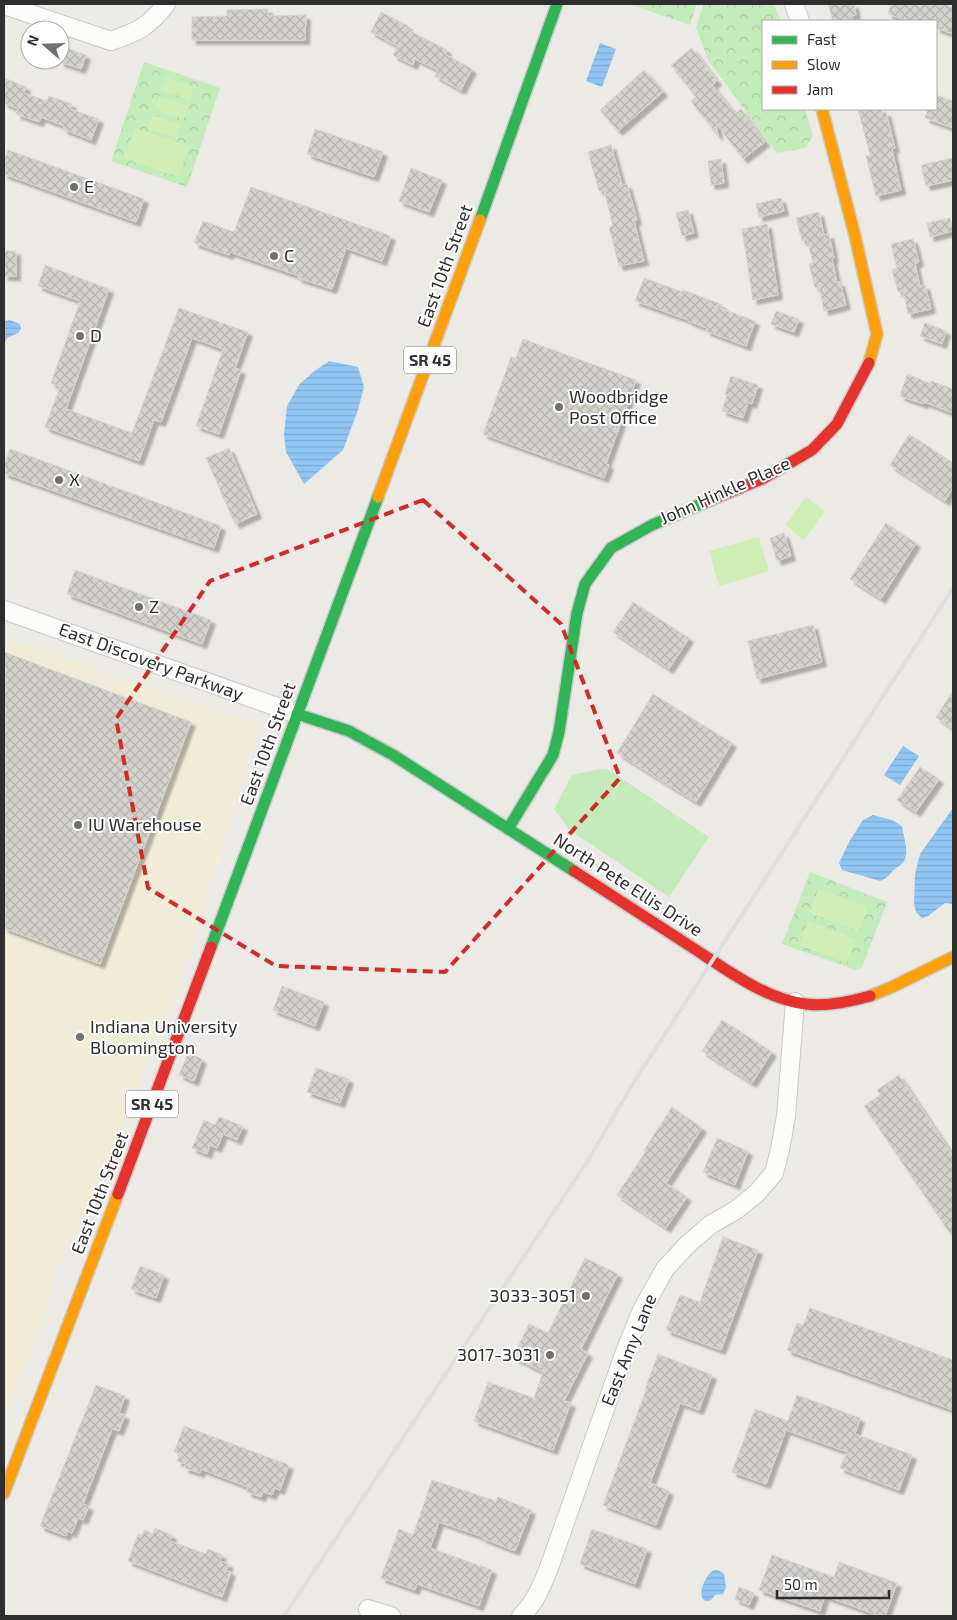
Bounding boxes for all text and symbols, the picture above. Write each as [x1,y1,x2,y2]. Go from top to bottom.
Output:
north arrow [20,20,70,70]
legend [762,20,937,110]
text: Fast [807,30,837,48]
text: N [23,33,42,48]
text: Slow [807,55,841,73]
text: Jam [807,80,833,98]
place label: E [84,175,94,197]
marker: E [68,181,80,193]
street label: East 10th Street [412,201,477,330]
place label: C [284,244,294,266]
marker: C [268,250,280,262]
place label: D [90,324,102,346]
marker: D [74,330,86,342]
road number: SR 45 [404,346,456,374]
place label: Woodbridge Post Office [569,385,668,428]
marker: Woodbridge Post Office [553,401,565,413]
street label: John Hinkle Place [656,451,793,529]
place label: X [69,468,80,490]
marker: X [53,474,65,486]
place label: Z [149,595,159,617]
marker: Z [133,601,145,613]
street label: East Discovery Parkway [56,617,247,705]
street label: East 10th Street [235,679,300,808]
place label: IU Warehouse [88,813,202,835]
marker: IU Warehouse [72,819,84,831]
street label: North Pete Ellis Drive [550,828,707,941]
place label: Indiana University Bloomington [90,1015,238,1058]
marker: Indiana University Bloomington [74,1031,86,1043]
road number: SR 45 [126,1090,178,1118]
street label: East 10th Street [66,1128,133,1257]
place label: 3033-3051 [489,1284,576,1306]
marker: 3033-3051 [580,1290,592,1302]
street label: East Amy Lane [596,1290,661,1409]
place label: 3017-3031 [457,1343,540,1365]
marker: 3017-3031 [544,1349,556,1361]
scale bar [777,1568,890,1600]
text: 50 m [784,1575,818,1593]

